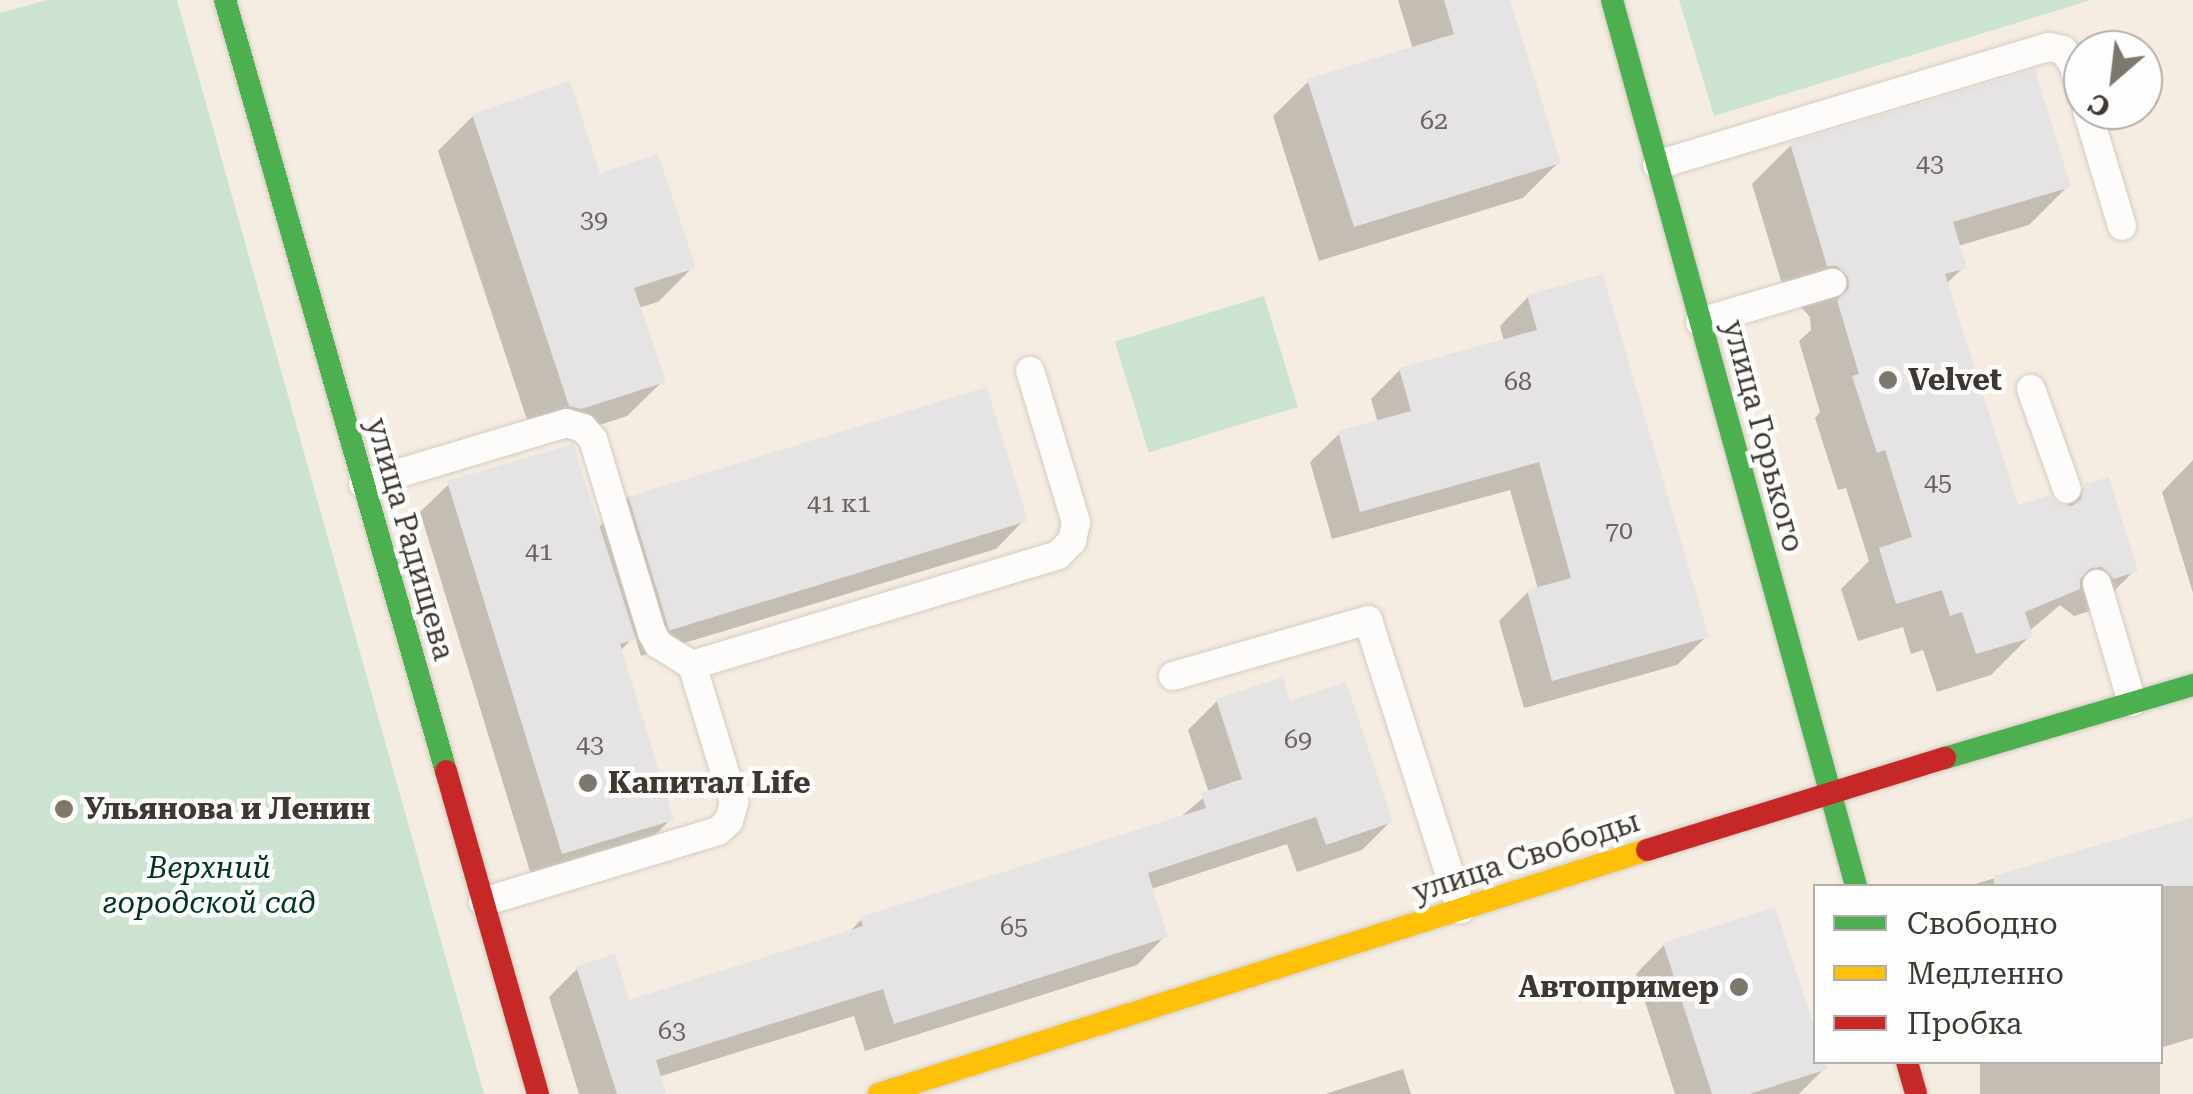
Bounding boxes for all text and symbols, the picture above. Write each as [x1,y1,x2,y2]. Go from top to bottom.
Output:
north arrow [2063,30,2163,130]
text: С [2083,86,2116,124]
house number: 62 [1420,106,1448,136]
house number: 43 [1916,149,1944,179]
house number: 39 [580,205,608,235]
street label: улица Горького [1715,316,1811,556]
place label: Velvet [1908,362,2002,398]
house number: 68 [1504,367,1532,397]
marker: Velvet [1877,369,1899,391]
street label: улица Радищева [358,414,462,664]
house number: 45 [1924,468,1952,498]
house number: 41 к1 [807,489,871,519]
house number: 70 [1605,516,1633,546]
house number: 41 [525,537,553,567]
house number: 69 [1284,725,1312,755]
house number: 43 [576,730,604,760]
place label: Капитал Life [608,765,811,801]
marker: Капитал Life [577,772,599,794]
place label: Ульянова и Ленин [84,791,370,827]
marker: Ульянова и Ленин [53,798,75,820]
street label: улица Свободы [1408,803,1644,911]
park label: Верхний городской сад [102,850,316,920]
legend [1813,884,2163,1064]
text: Свободно [1907,906,2058,941]
house number: 65 [1000,912,1028,942]
text: Медленно [1907,956,2064,991]
place label: Автопример [1519,969,1719,1005]
marker: Автопример [1728,976,1750,998]
text: Пробка [1907,1006,2022,1041]
house number: 63 [658,1016,686,1046]

